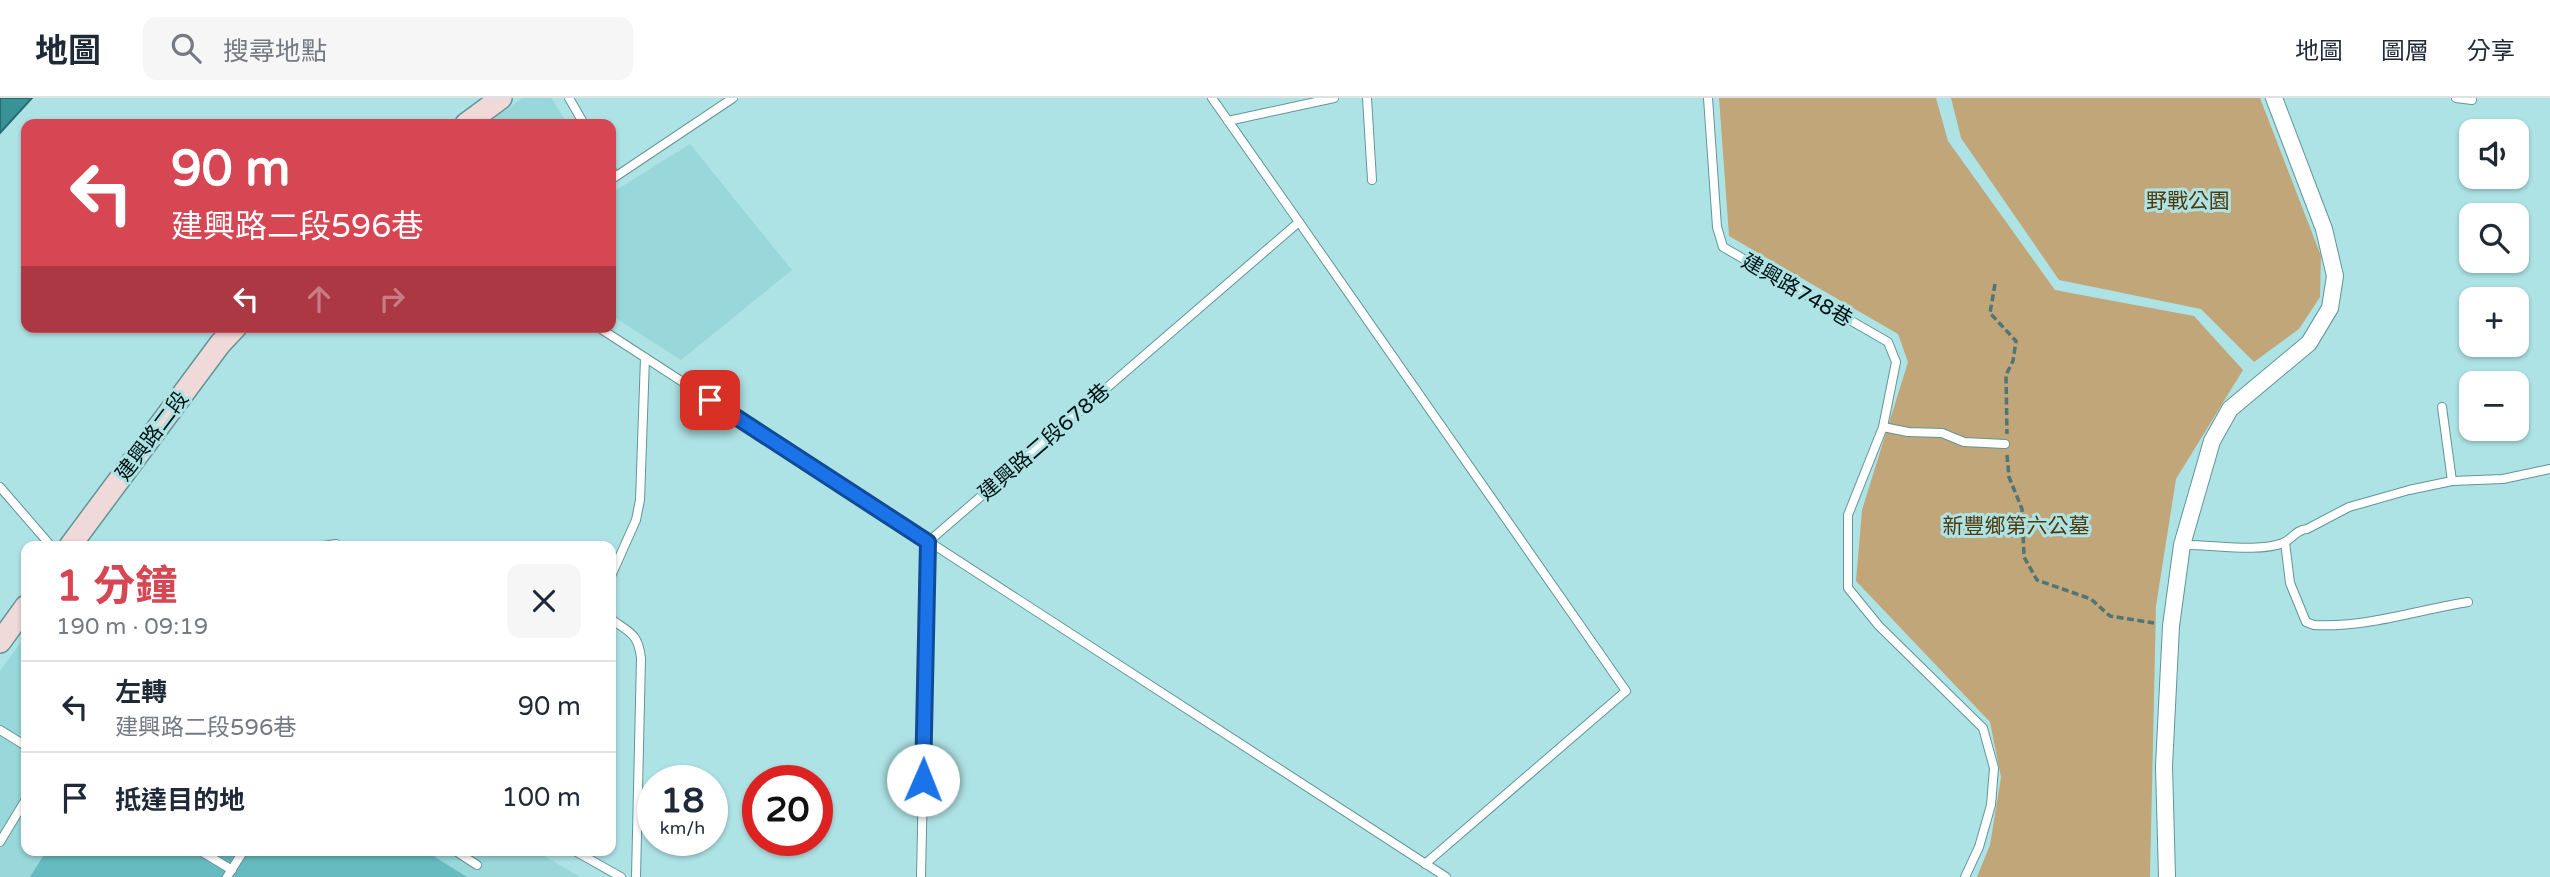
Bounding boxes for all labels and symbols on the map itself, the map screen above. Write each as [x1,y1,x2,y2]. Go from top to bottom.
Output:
park label: 野戰公園 [2146,189,2230,214]
street label: 建興路748巷 [1737,249,1857,332]
pin [680,370,740,430]
street label: 建興路二段678巷 [974,379,1115,506]
street label: 建興路二段 [111,387,194,486]
park label: 新豐鄉第六公墓 [1943,514,2090,539]
position arrow [886,743,960,817]
speed limit sign: 20 [742,765,833,856]

